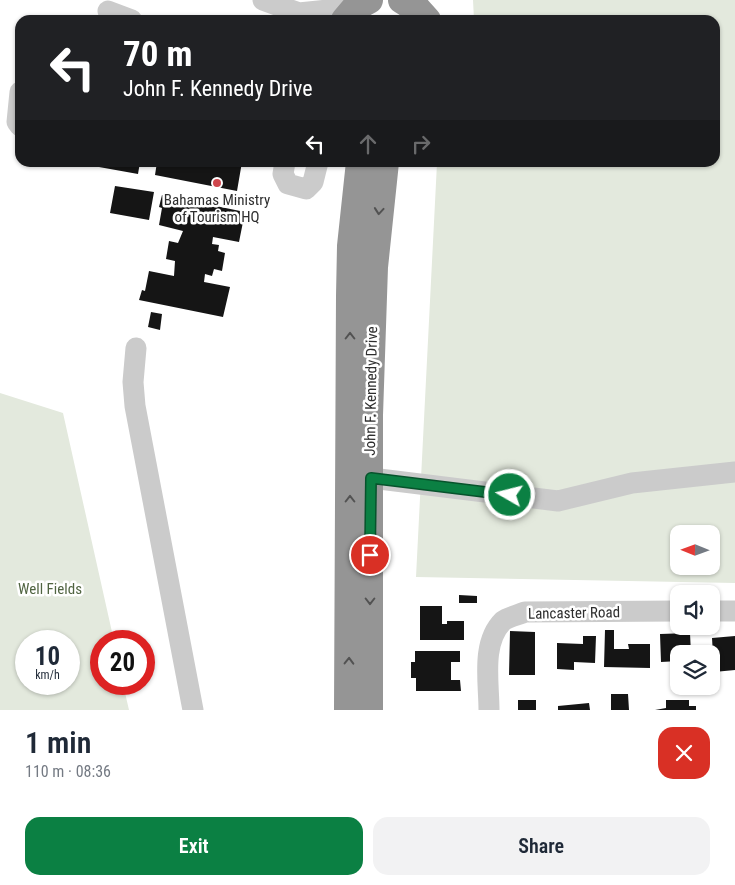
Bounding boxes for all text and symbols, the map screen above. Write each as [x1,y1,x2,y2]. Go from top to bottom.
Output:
text: 70 m [123,34,192,75]
icon: left [40,35,105,100]
text: John F. Kennedy Drive [123,76,313,101]
icon: left [301,130,329,158]
icon: ahead [354,130,382,158]
icon: right [407,130,435,158]
marker: Bahamas Ministry of Tourism HQ [211,177,223,189]
place label: Bahamas Ministry of Tourism HQ [164,191,270,226]
one-way arrow [374,207,385,215]
street label: John F. Kennedy Drive [361,326,381,456]
one-way arrow [345,332,355,340]
position arrow [483,468,535,520]
one-way arrow [345,495,355,502]
north arrow [670,525,720,575]
map controls [670,525,720,695]
pin [349,534,391,576]
icon: arrive [356,541,384,569]
park label: Well Fields [18,580,82,598]
button: sound [670,585,720,635]
one-way arrow [365,597,375,605]
street label: Lancaster Road [528,603,620,623]
speed limit sign: 20 [90,630,155,695]
text: 10 [35,642,60,671]
button: layers [670,645,720,695]
one-way arrow [343,657,354,665]
text: km/h [35,668,60,682]
text: 1 min [25,725,91,760]
button: close [658,727,710,779]
text: 110 m · 08:36 [25,762,111,781]
button: Exit [25,817,363,875]
button: Share [373,817,710,875]

